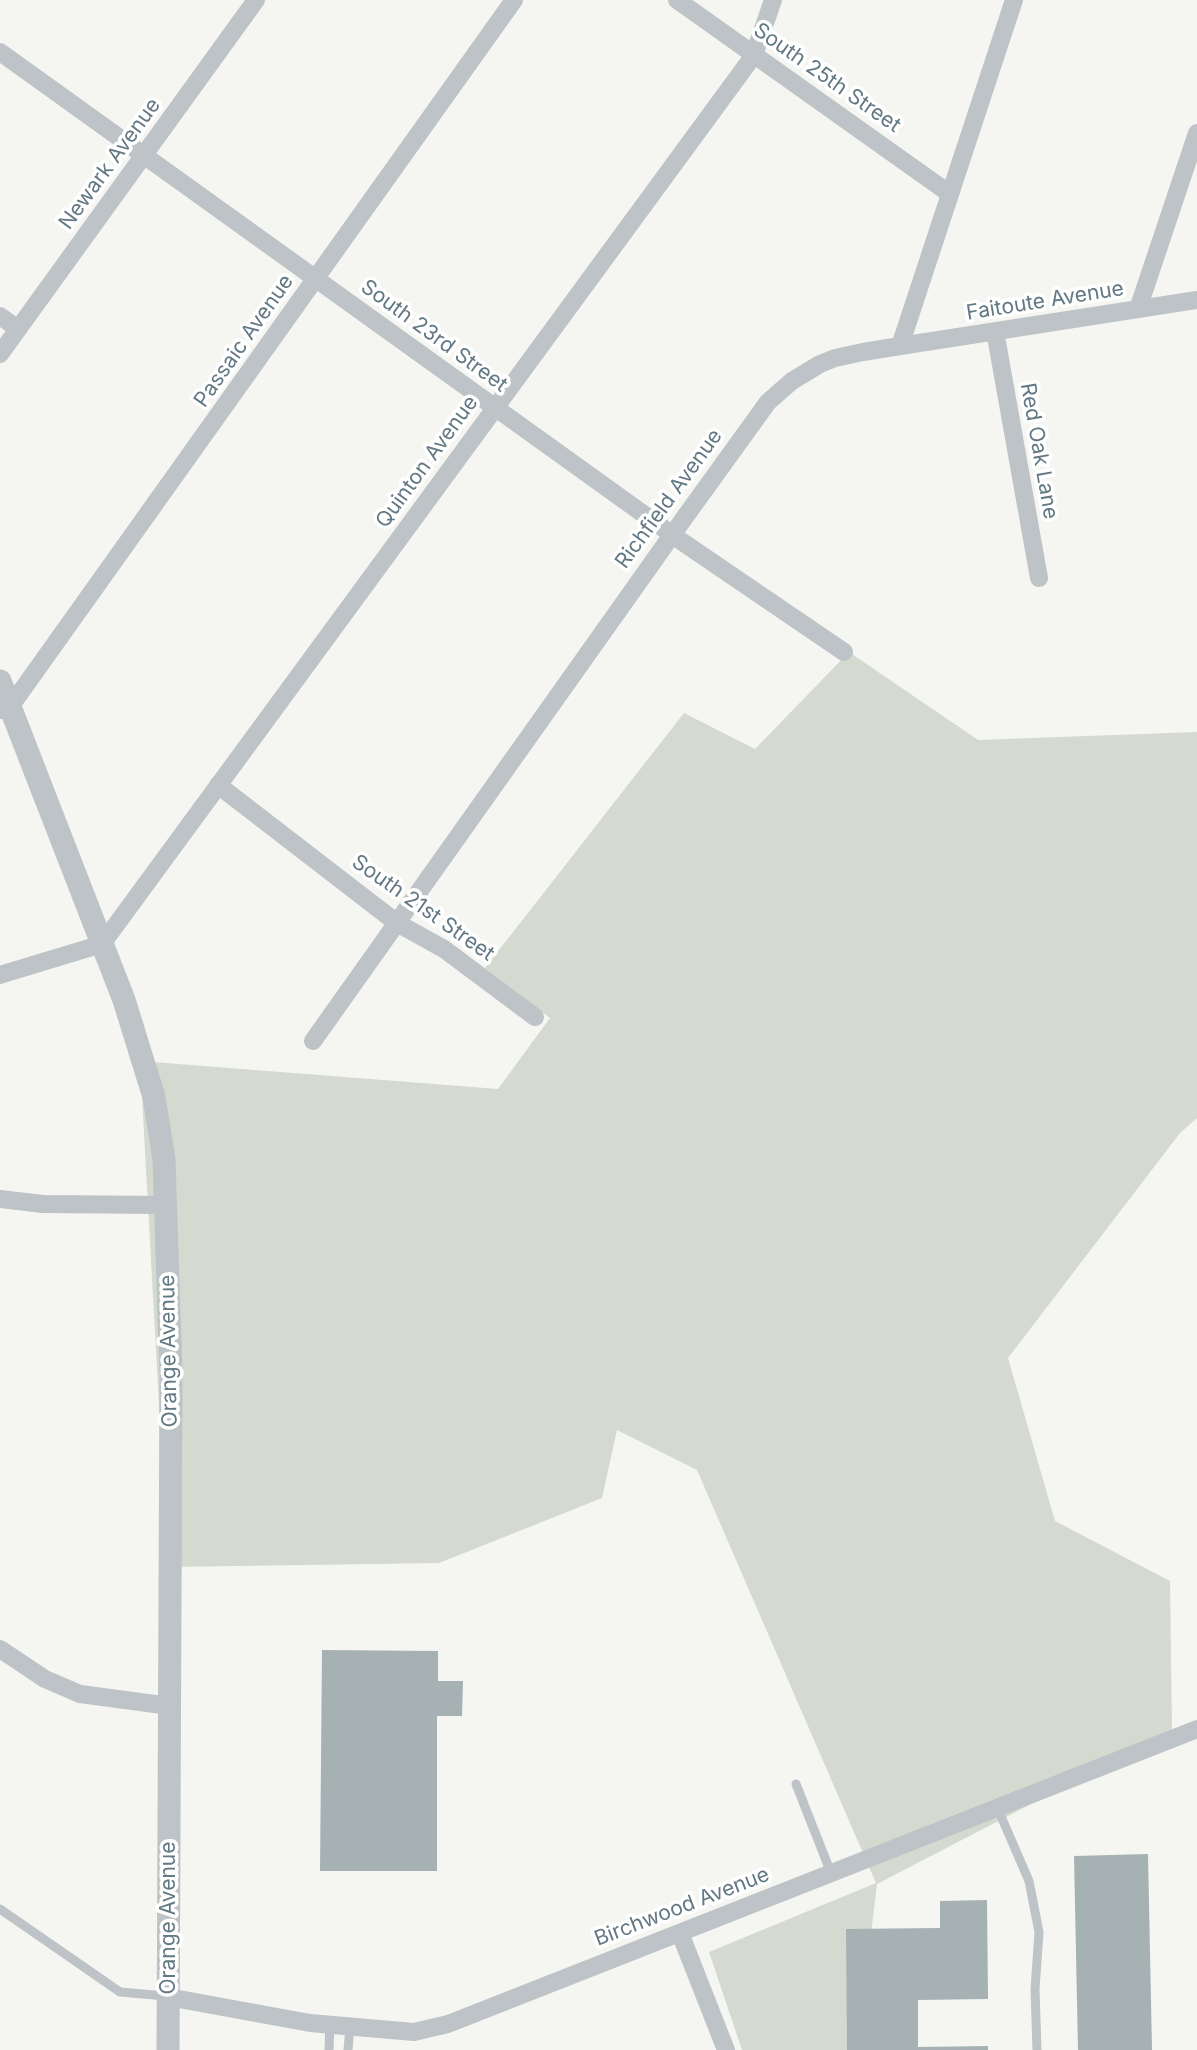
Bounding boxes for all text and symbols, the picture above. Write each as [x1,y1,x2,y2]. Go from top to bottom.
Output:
street label: South 25th Street [749,18,905,138]
street label: Newark Avenue [54,93,166,235]
street label: Passaic Avenue [189,270,299,412]
street label: South 23rd Street [356,274,512,398]
street label: Faitoute Avenue [964,276,1126,326]
street label: Red Oak Lane [1015,381,1063,521]
street label: Quinton Avenue [371,391,483,533]
street label: Richfield Avenue [610,425,728,573]
street label: South 21st Street [347,849,499,967]
street label: Orange Avenue [155,1274,183,1428]
street label: Orange Avenue [156,1842,182,1994]
street label: Birchwood Avenue [591,1862,773,1952]

